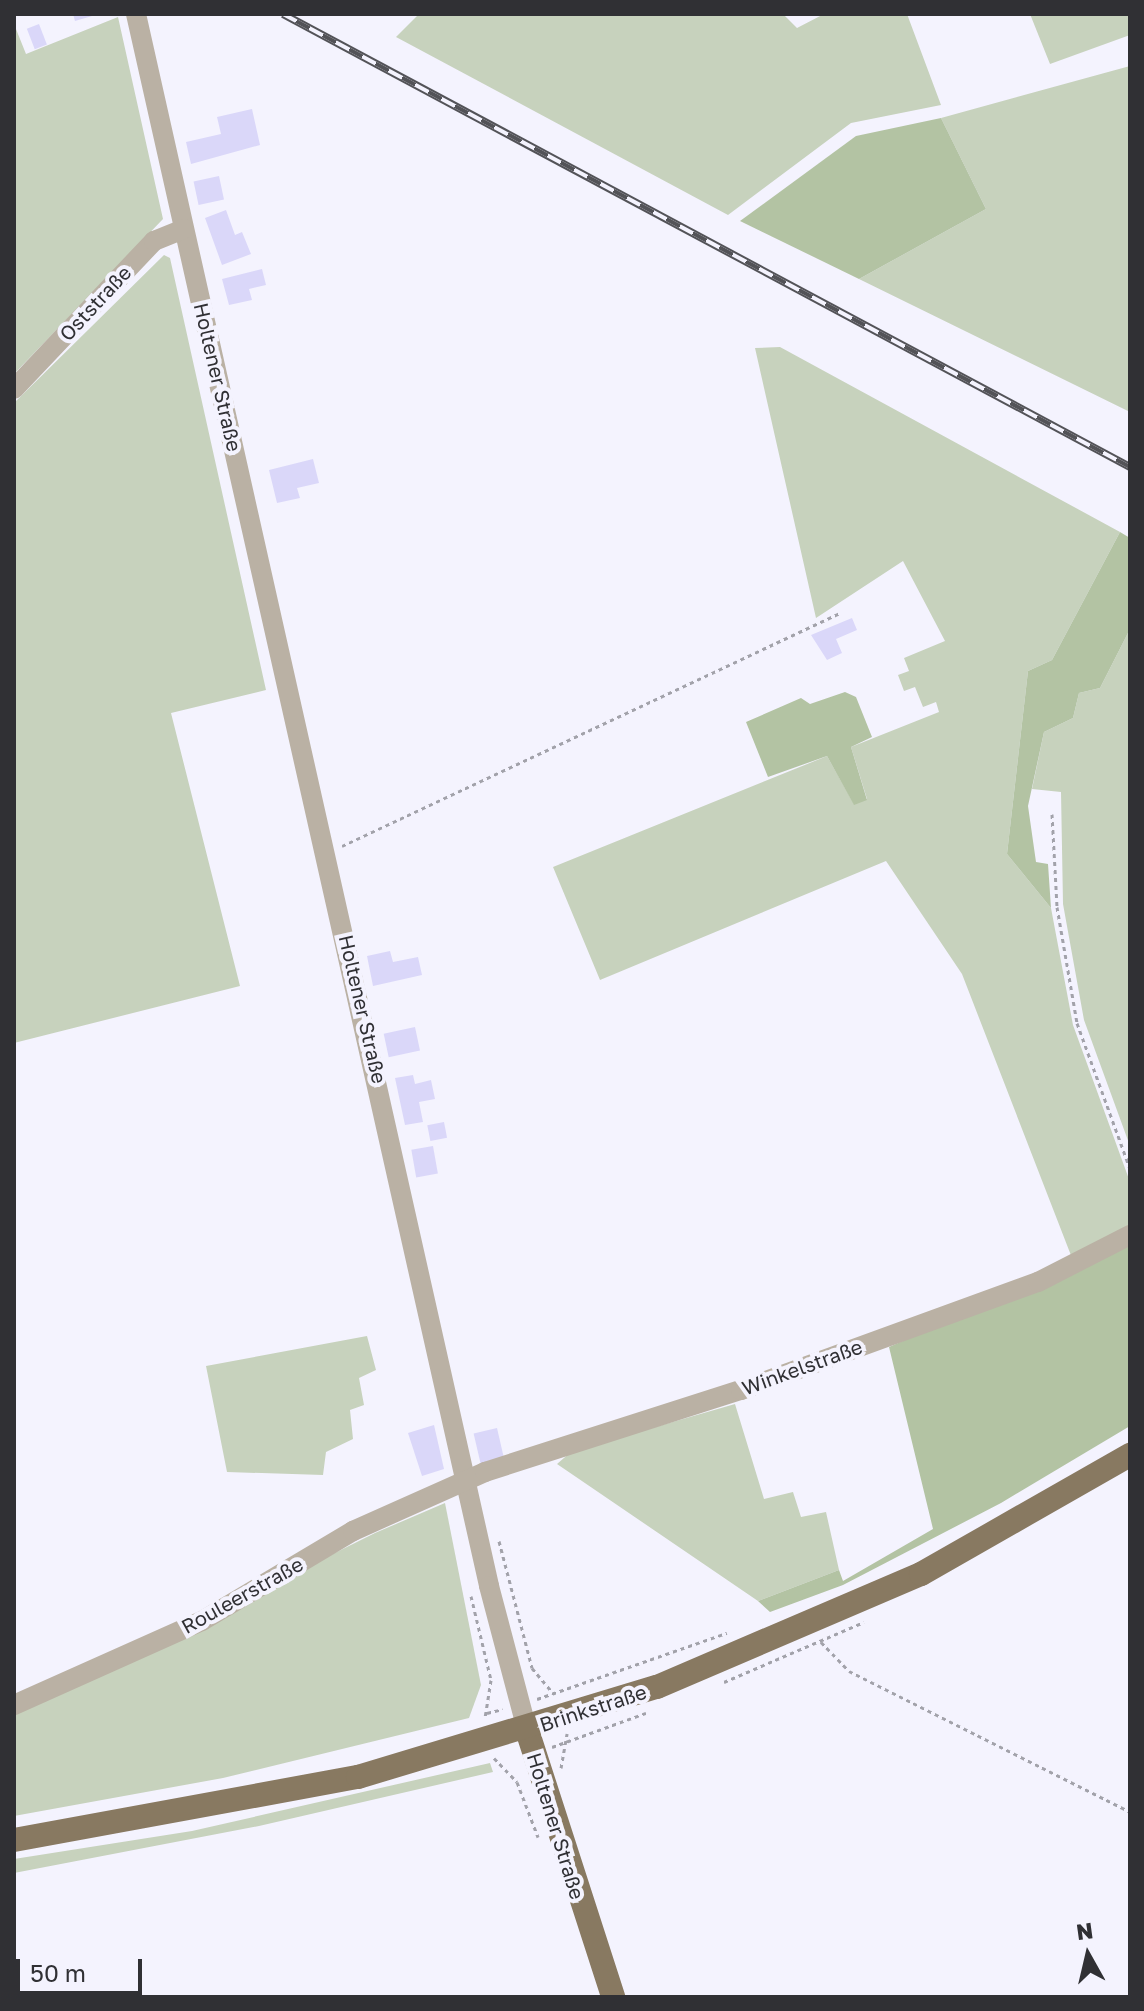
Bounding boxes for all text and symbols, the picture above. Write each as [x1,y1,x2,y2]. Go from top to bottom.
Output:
street label: Oststraße [54,260,136,346]
street label: Holtener Straße [189,300,247,454]
street label: Holtener Straße [334,932,392,1086]
street label: Winkelstraße [738,1334,866,1400]
street label: Rouleerstraße [177,1552,307,1638]
street label: Brinkstraße [537,1679,649,1737]
street label: Holtener Straße [522,1750,590,1902]
north arrow [1048,1915,1128,1995]
text: N [1074,1916,1095,1945]
scale bar [20,1943,146,1993]
text: 50 m [30,1958,86,1987]

